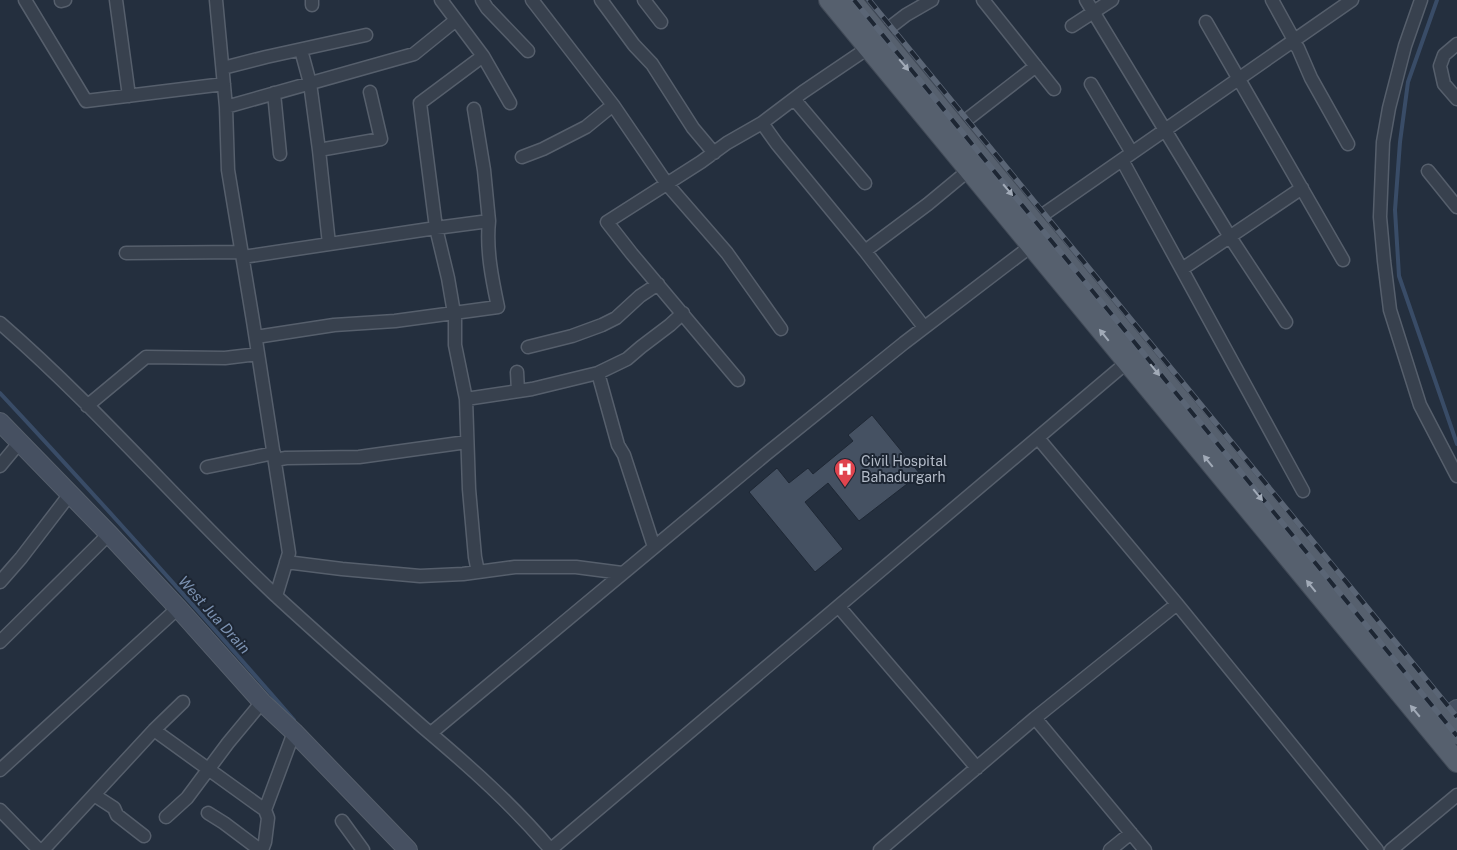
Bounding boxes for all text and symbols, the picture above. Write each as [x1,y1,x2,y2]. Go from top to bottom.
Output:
one-way arrow [898,58,910,70]
one-way arrow [1002,183,1013,196]
one-way arrow [1099,329,1110,342]
one-way arrow [1149,363,1160,376]
place label: Civil Hospital Bahadurgarh [861,453,947,485]
one-way arrow [1202,455,1213,468]
hospital icon: Civil Hospital Bahadurgarh [833,457,857,488]
one-way arrow [1253,488,1264,501]
water label: West Jua Drain [175,572,254,657]
one-way arrow [1305,580,1316,593]
one-way arrow [1409,705,1420,718]

